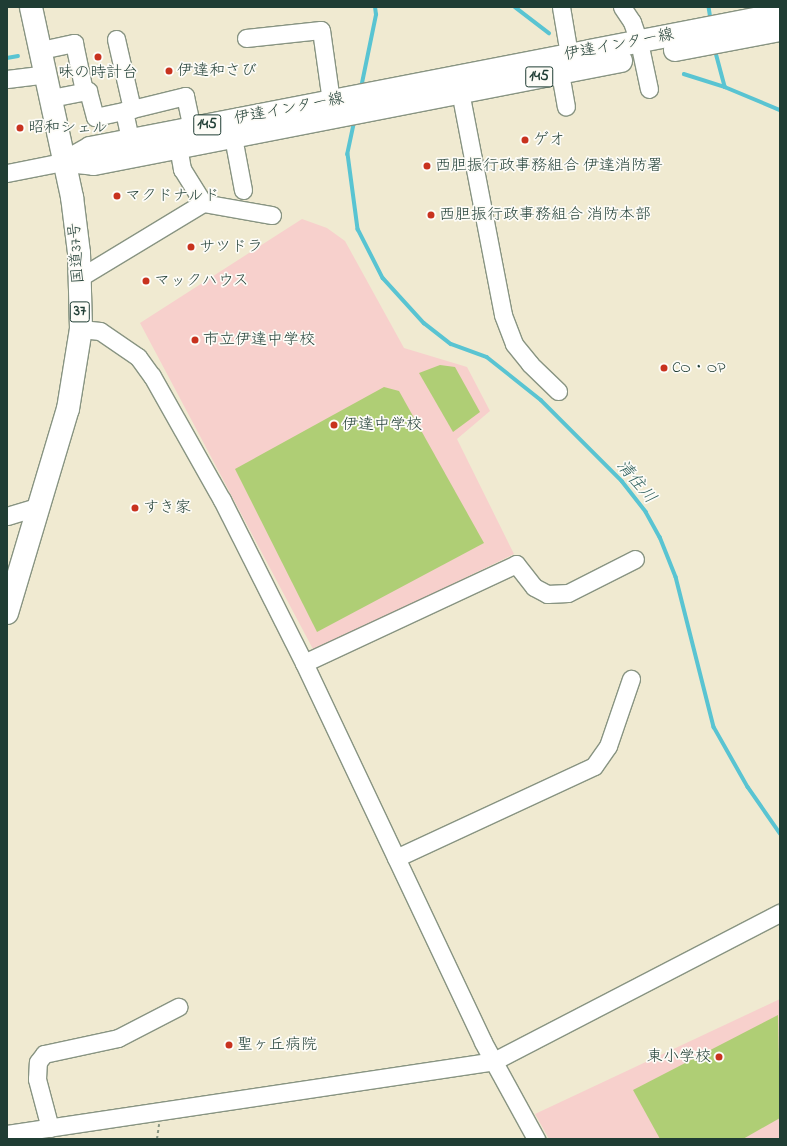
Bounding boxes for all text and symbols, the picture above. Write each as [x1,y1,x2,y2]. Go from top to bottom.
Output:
street label: 伊達インター線 [562,25,676,65]
marker: 味の時計台 [93,52,103,62]
place label: 伊達和さび [177,61,257,81]
place label: 味の時計台 [58,63,138,83]
road number: 145 [525,64,553,90]
marker: 伊達和さび [164,66,174,76]
street label: 伊達インター線 [232,89,346,129]
road number: 145 [193,112,221,138]
place label: 昭和シェル [28,118,108,138]
marker: 昭和シェル [15,123,25,133]
place label: ゲオ [533,130,565,150]
marker: ゲオ [520,135,530,145]
place label: 西胆振行政事務組合 伊達消防署 [435,156,663,176]
marker: 西胆振行政事務組合 伊達消防署 [422,161,432,171]
place label: マクドナルド [125,186,221,206]
marker: マクドナルド [112,191,122,201]
place label: 西胆振行政事務組合 消防本部 [439,205,651,225]
marker: 西胆振行政事務組合 消防本部 [426,210,436,220]
street label: 国道37号 [65,222,89,284]
place label: サツドラ [199,237,263,257]
marker: サツドラ [186,242,196,252]
place label: マックハウス [154,271,250,291]
marker: マックハウス [141,276,151,286]
road number: 37 [69,299,91,325]
place label: 市立伊達中学校 [203,330,315,350]
marker: 市立伊達中学校 [190,335,200,345]
place label: CO・OP [672,358,726,378]
marker: CO・OP [659,363,669,373]
place label: 伊達中学校 [342,415,422,435]
marker: 伊達中学校 [329,420,339,430]
water label: 清住川 [612,456,660,508]
place label: すき家 [143,498,191,518]
marker: すき家 [130,503,140,513]
place label: 聖ヶ丘病院 [237,1035,317,1055]
marker: 聖ヶ丘病院 [224,1040,234,1050]
place label: 東小学校 [647,1047,711,1067]
marker: 東小学校 [714,1052,724,1062]

